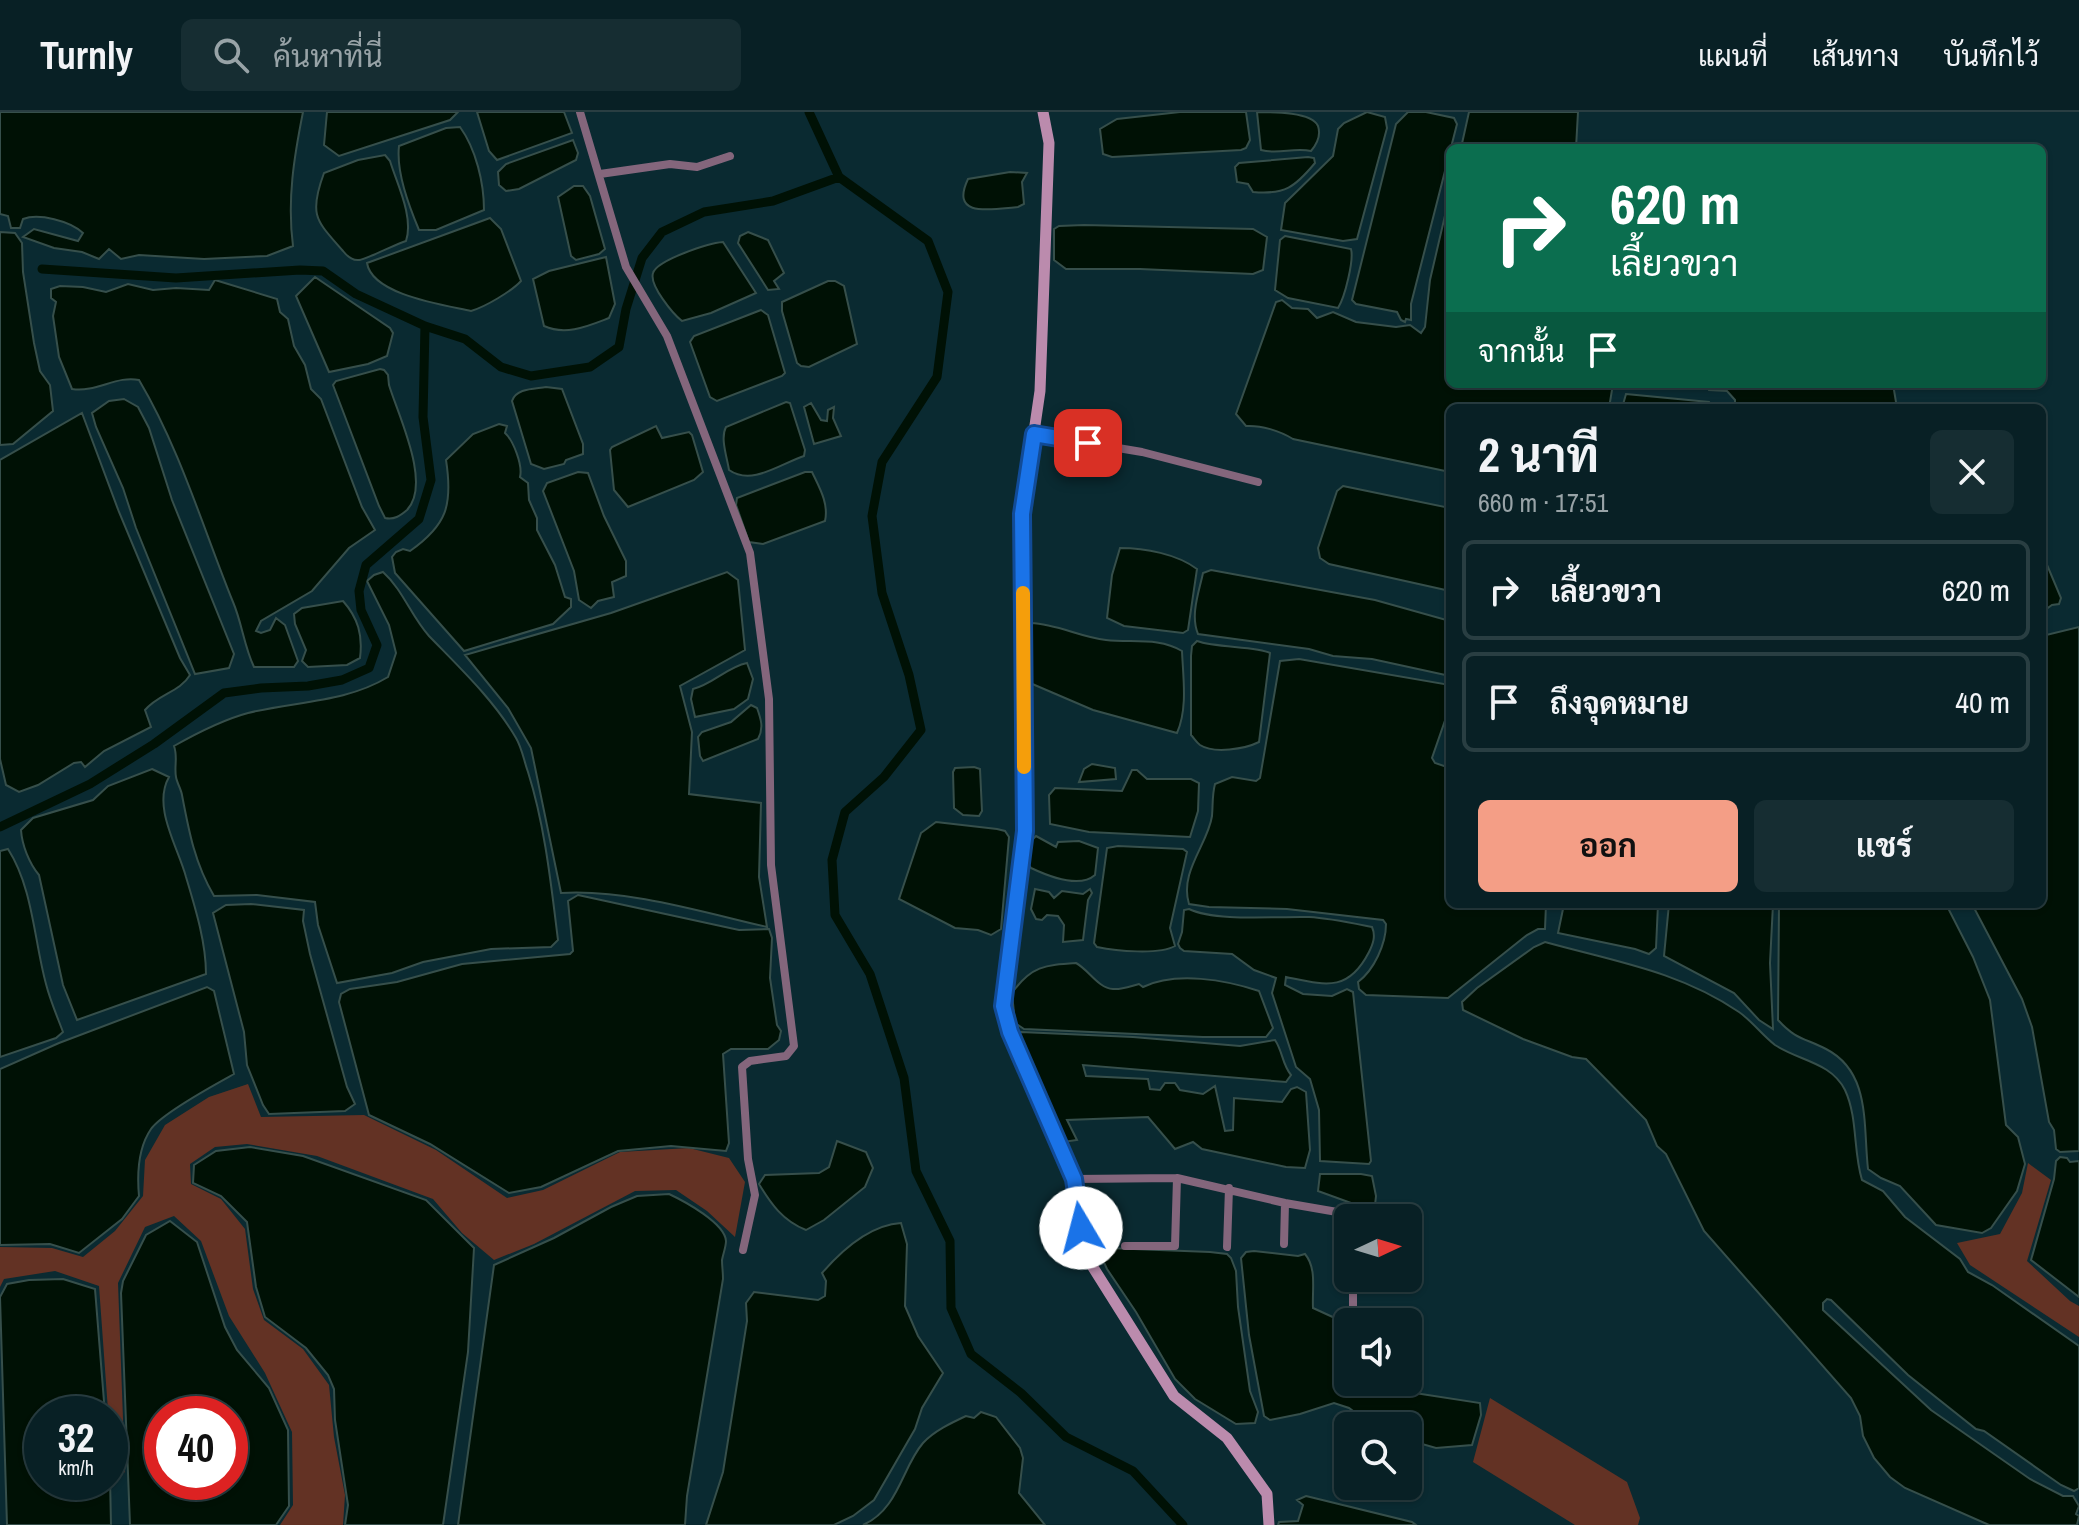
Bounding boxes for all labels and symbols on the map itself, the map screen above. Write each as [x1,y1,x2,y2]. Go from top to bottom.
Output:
pin [1054,409,1122,477]
position arrow [1039,1186,1123,1270]
north arrow [1334,1204,1422,1292]
speed limit sign: 40 [144,1396,248,1500]

